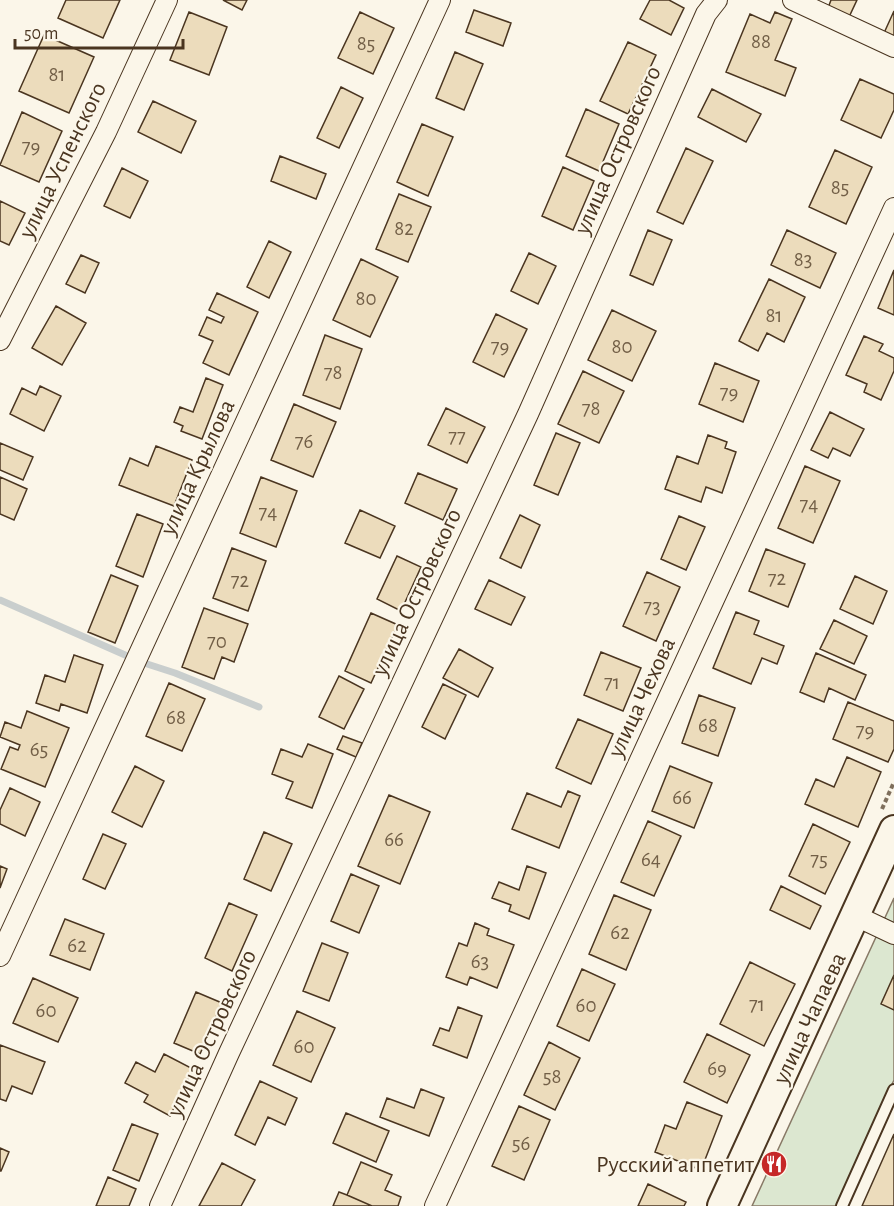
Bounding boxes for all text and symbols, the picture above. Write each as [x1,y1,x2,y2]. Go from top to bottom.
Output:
scale bar [15,12,183,50]
text: 50 m [24,25,58,43]
house number: 88 [751,31,771,52]
house number: 85 [357,33,375,54]
street label: улица Островского [570,63,666,239]
house number: 81 [48,64,66,85]
street label: улица Успенского [14,79,111,243]
house number: 79 [22,136,40,157]
house number: 85 [831,177,849,198]
house number: 82 [394,218,414,239]
house number: 83 [794,249,812,270]
house number: 80 [355,288,377,309]
house number: 81 [765,305,783,326]
house number: 79 [491,336,509,357]
house number: 80 [611,336,633,357]
house number: 78 [324,362,342,383]
house number: 79 [720,382,738,403]
street label: улица Крылова [156,396,240,540]
house number: 78 [582,398,600,419]
house number: 77 [448,426,466,447]
house number: 76 [295,431,313,452]
house number: 74 [800,494,818,515]
house number: 74 [259,502,277,523]
street label: улица Островского [367,505,466,681]
house number: 72 [768,568,786,589]
house number: 72 [231,570,249,591]
house number: 73 [643,596,661,617]
house number: 70 [207,631,227,652]
street label: улица Чехова [603,634,680,762]
house number: 71 [604,672,620,693]
house number: 68 [166,707,186,728]
house number: 68 [698,715,718,736]
house number: 79 [856,720,874,741]
house number: 65 [30,739,48,760]
house number: 66 [672,787,692,808]
house number: 66 [384,829,404,850]
house number: 64 [641,849,661,870]
house number: 75 [810,849,828,870]
house number: 62 [610,922,630,943]
house number: 62 [67,935,87,956]
street label: улица Островского [162,946,261,1122]
street label: улица Чапаева [769,949,851,1089]
house number: 63 [471,951,489,972]
house number: 71 [749,994,765,1015]
house number: 60 [576,995,596,1016]
house number: 60 [36,1000,56,1021]
house number: 60 [294,1036,314,1057]
house number: 69 [707,1058,727,1079]
house number: 58 [543,1066,561,1087]
house number: 56 [512,1133,530,1154]
restaurant icon: Русский аппетит [759,1149,789,1179]
place label: Русский аппетит [596,1153,754,1177]

